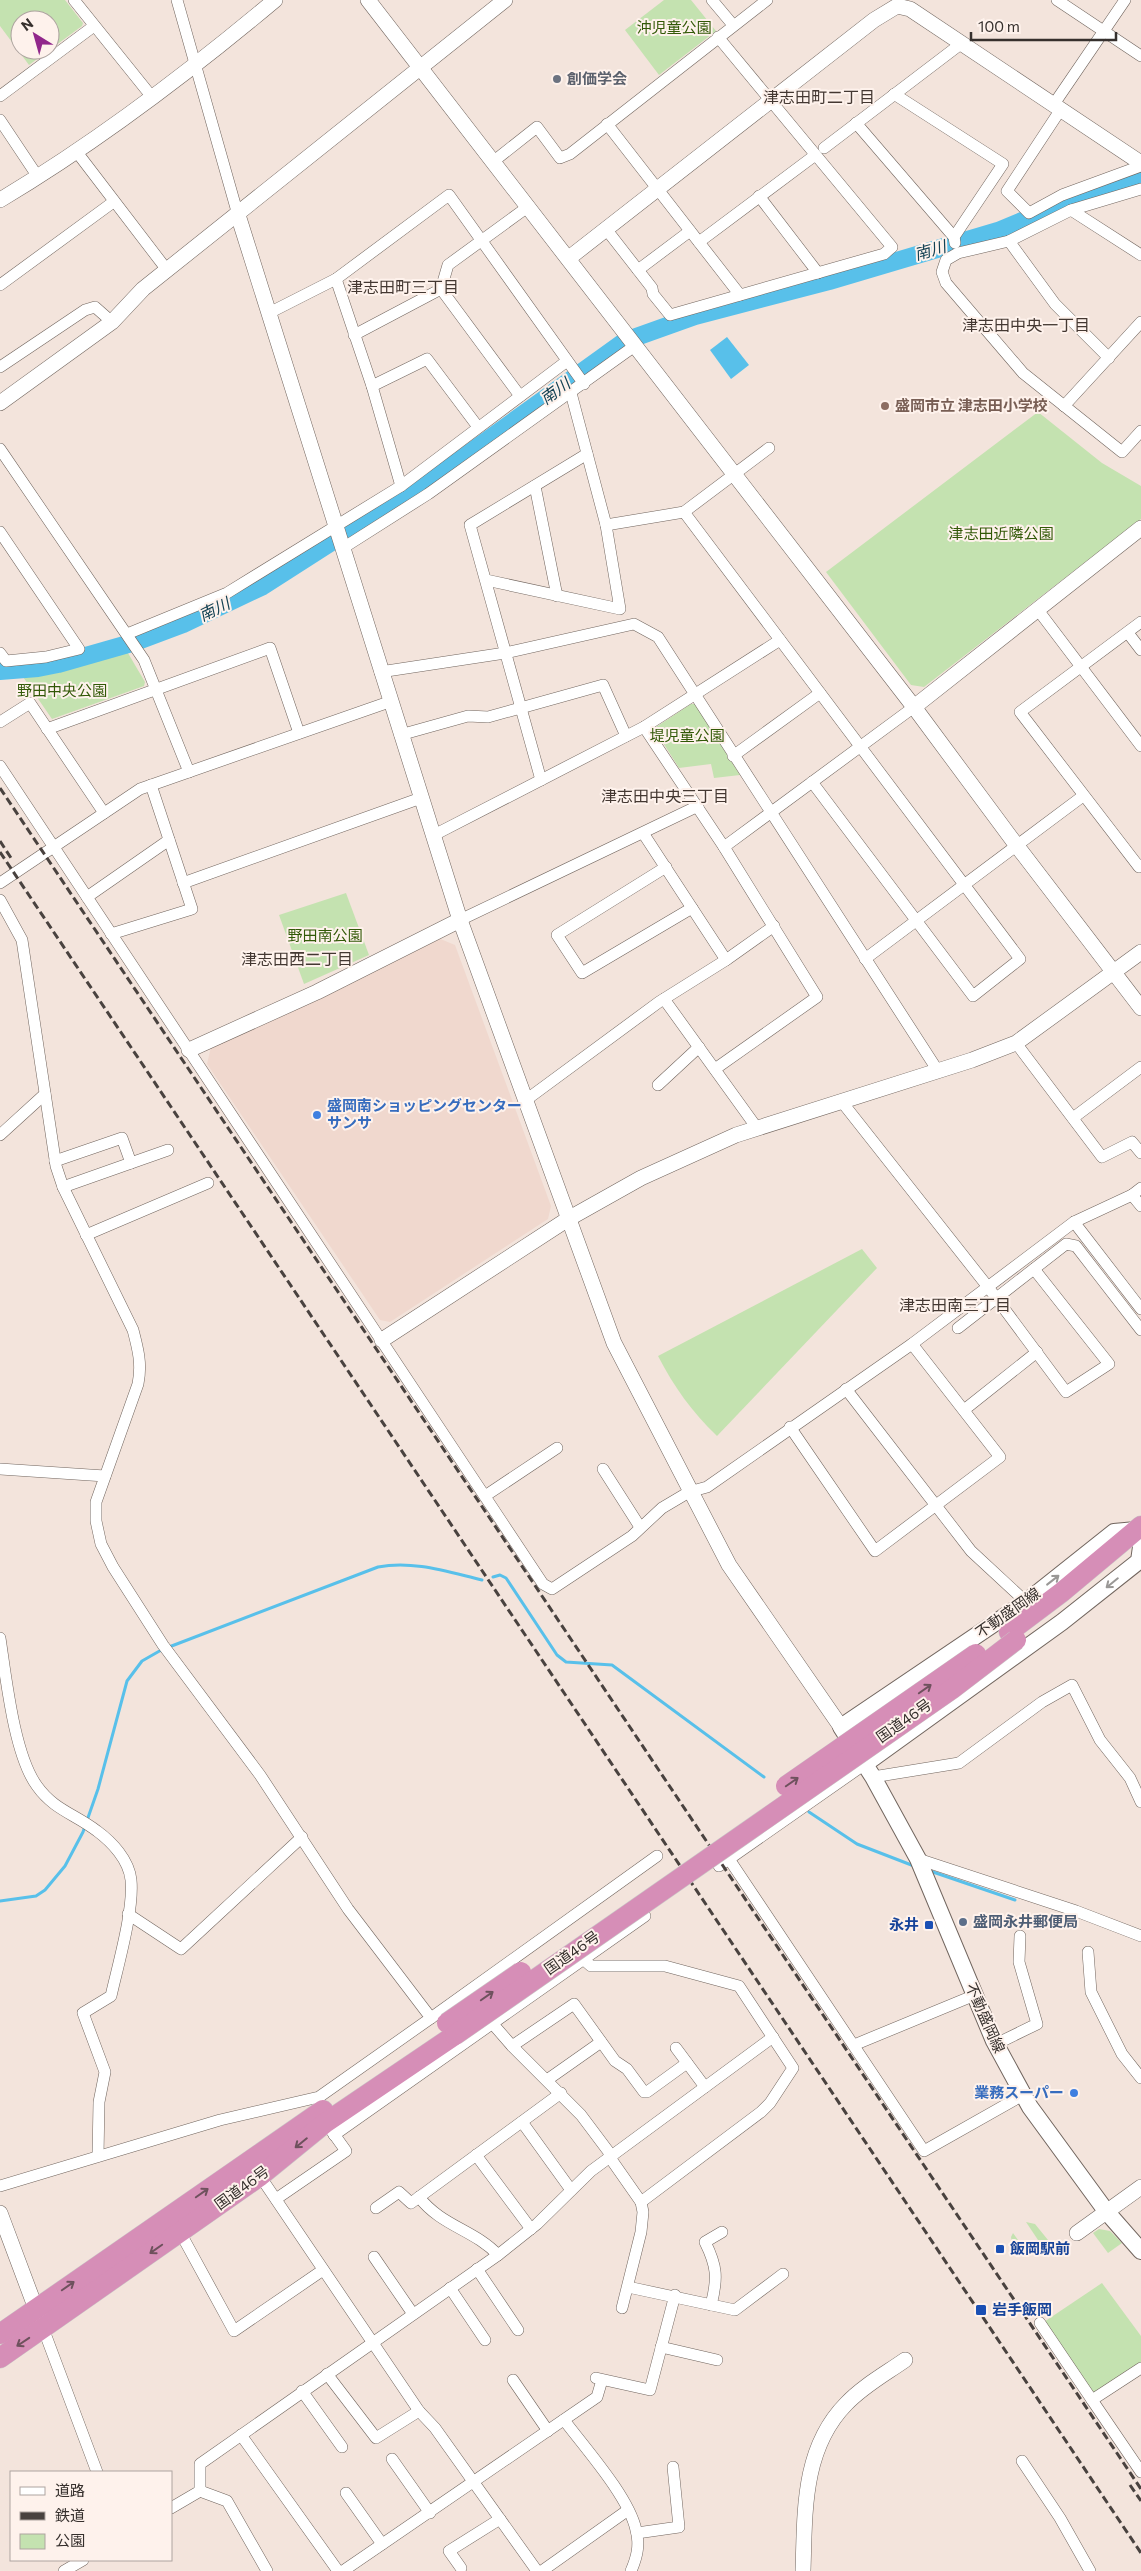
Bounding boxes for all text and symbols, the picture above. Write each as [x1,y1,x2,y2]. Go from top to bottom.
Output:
north arrow [10,10,60,60]
scale bar [971,10,1116,42]
text: N [18,14,36,34]
text: 100 m [978,17,1020,35]
park label: 沖児童公園 [636,18,712,36]
place label: 創価学会 [567,69,627,87]
marker: 創価学会 [551,73,563,85]
district label: 津志田町二丁目 [763,87,875,106]
water label: 南川 [912,235,950,263]
district label: 津志田町三丁目 [347,277,459,296]
district label: 津志田中央一丁目 [962,315,1090,334]
water label: 南川 [536,372,575,408]
place label: 盛岡市立 津志田小学校 [895,396,1048,414]
marker: 盛岡市立 津志田小学校 [879,400,891,412]
park label: 津志田近隣公園 [948,524,1054,542]
water label: 南川 [195,592,234,624]
park label: 野田中央公園 [17,681,107,699]
park label: 堤児童公園 [649,726,725,744]
district label: 津志田中央三丁目 [601,786,729,805]
park label: 野田南公園 [287,926,363,944]
district label: 津志田西二丁目 [241,949,353,968]
place label: 盛岡南ショッピングセンター サンサ [327,1096,522,1131]
marker: 盛岡南ショッピングセンター サンサ [311,1109,323,1121]
district label: 津志田南三丁目 [899,1295,1011,1314]
one-way arrow [1047,1575,1060,1586]
one-way arrow [1106,1577,1119,1588]
street label: 不動盛岡線 [972,1583,1043,1641]
one-way arrow [918,1684,932,1694]
street label: 国道46号 [872,1695,934,1746]
one-way arrow [785,1777,799,1787]
place label: 盛岡永井郵便局 [973,1912,1078,1930]
place label: 永井 [889,1915,919,1933]
marker: 盛岡永井郵便局 [957,1916,969,1928]
marker: 永井 [923,1919,935,1931]
street label: 国道46号 [540,1927,602,1978]
street label: 不動盛岡線 [962,1980,1009,2056]
one-way arrow [479,1991,493,2001]
place label: 業務スーパー [974,2083,1064,2101]
marker: 業務スーパー [1068,2087,1080,2099]
one-way arrow [295,2137,308,2148]
street label: 国道46号 [211,2161,272,2213]
one-way arrow [195,2188,209,2198]
place label: 飯岡駅前 [1010,2239,1070,2257]
marker: 飯岡駅前 [994,2243,1006,2255]
one-way arrow [149,2244,163,2254]
one-way arrow [61,2281,75,2291]
place label: 岩手飯岡 [992,2300,1052,2318]
marker: 岩手飯岡 [974,2303,988,2317]
one-way arrow [16,2337,30,2347]
legend [10,2471,172,2561]
text: 道路 [55,2481,85,2499]
text: 鉄道 [55,2506,85,2524]
text: 公園 [55,2531,85,2549]

